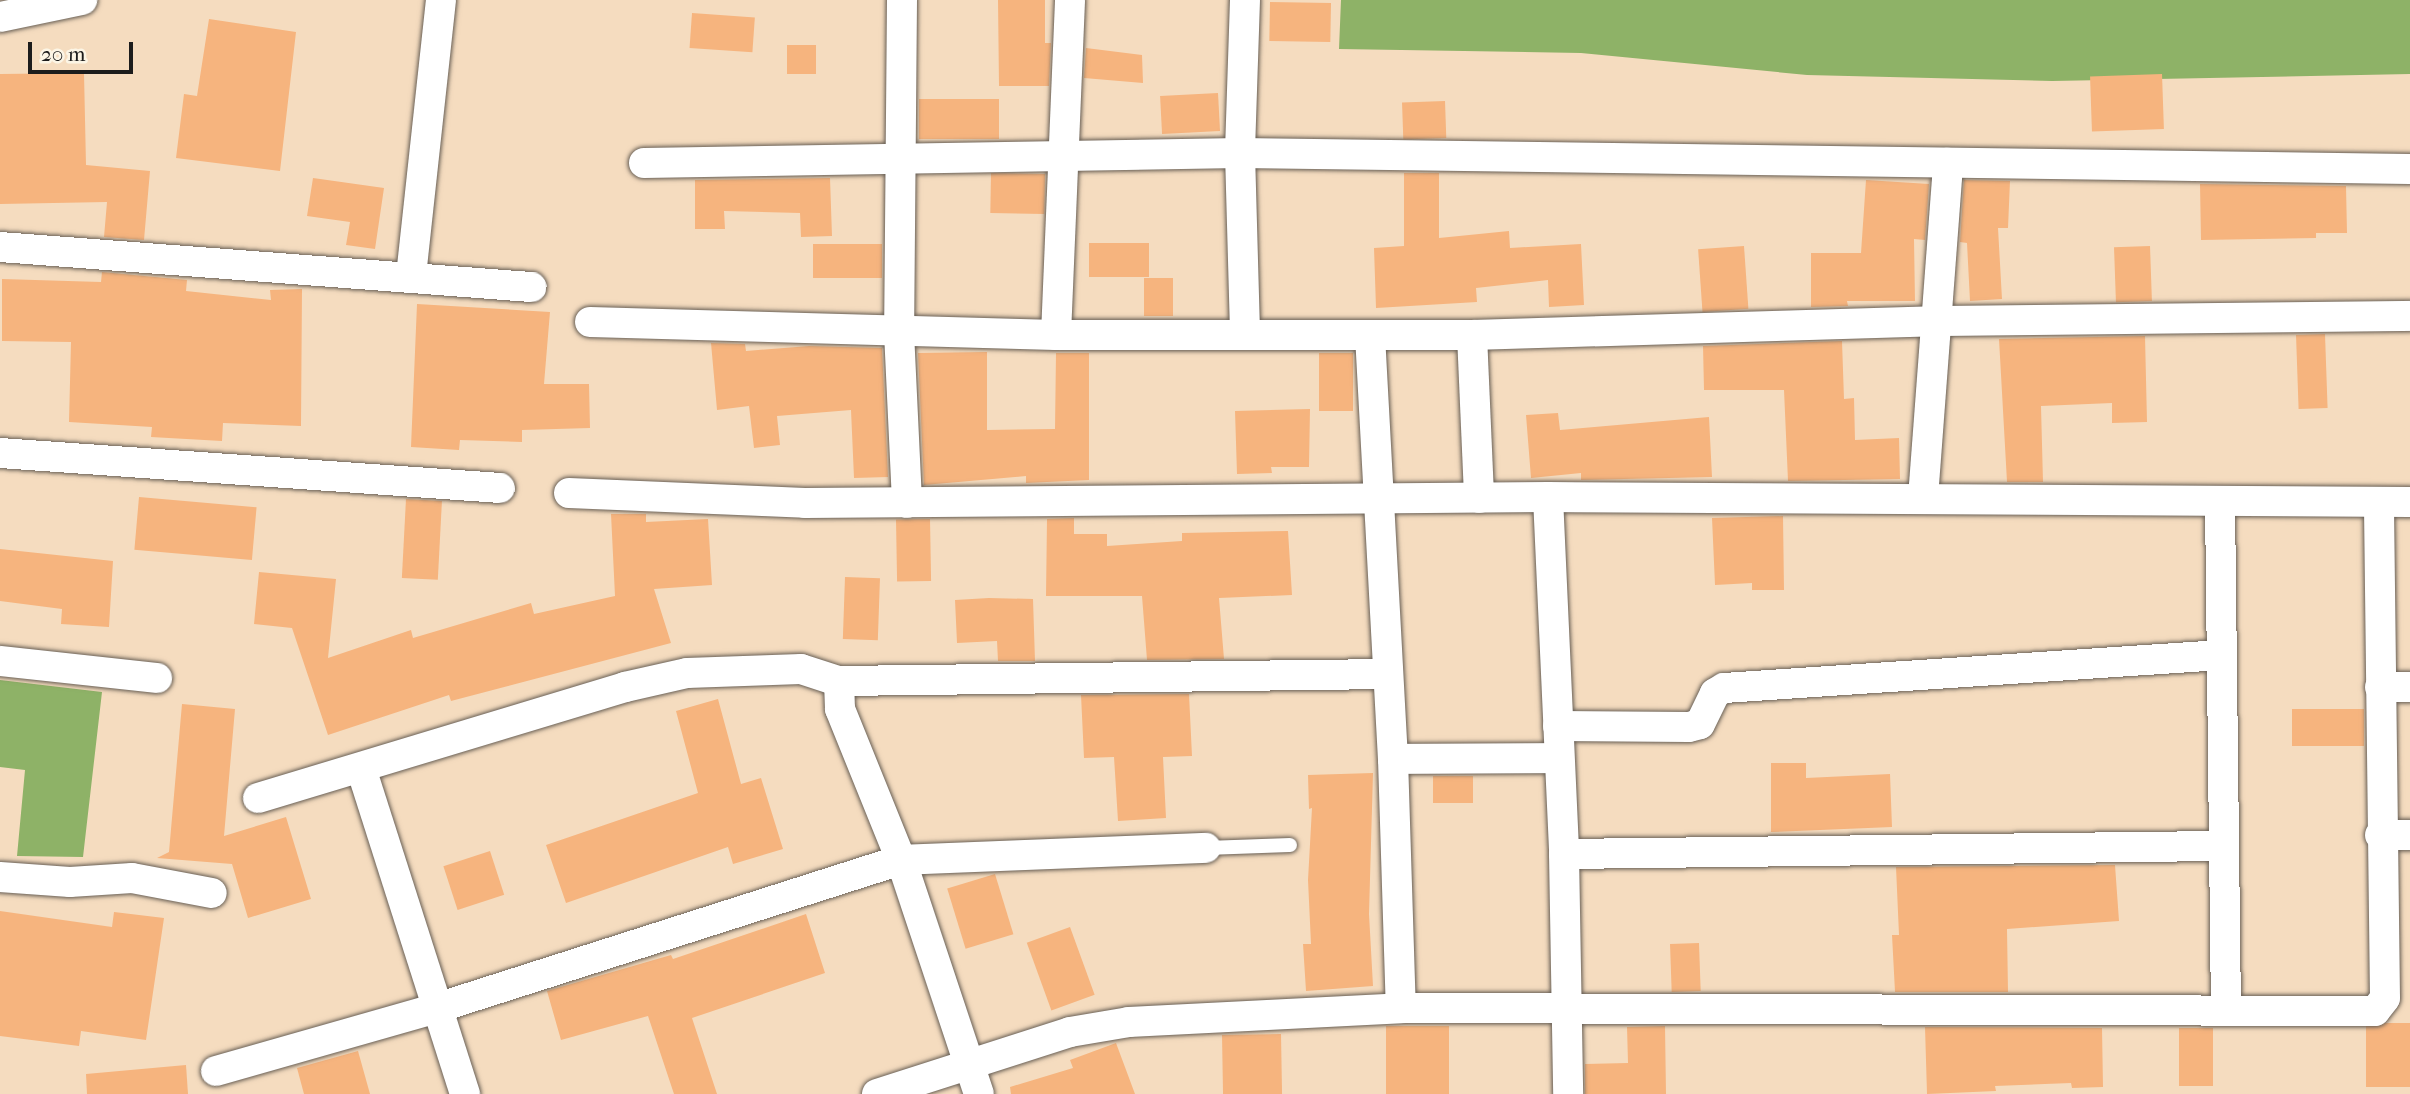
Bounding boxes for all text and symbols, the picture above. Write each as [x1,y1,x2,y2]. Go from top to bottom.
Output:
scale bar [32,28,136,72]
text: 20 m [41,42,85,66]

